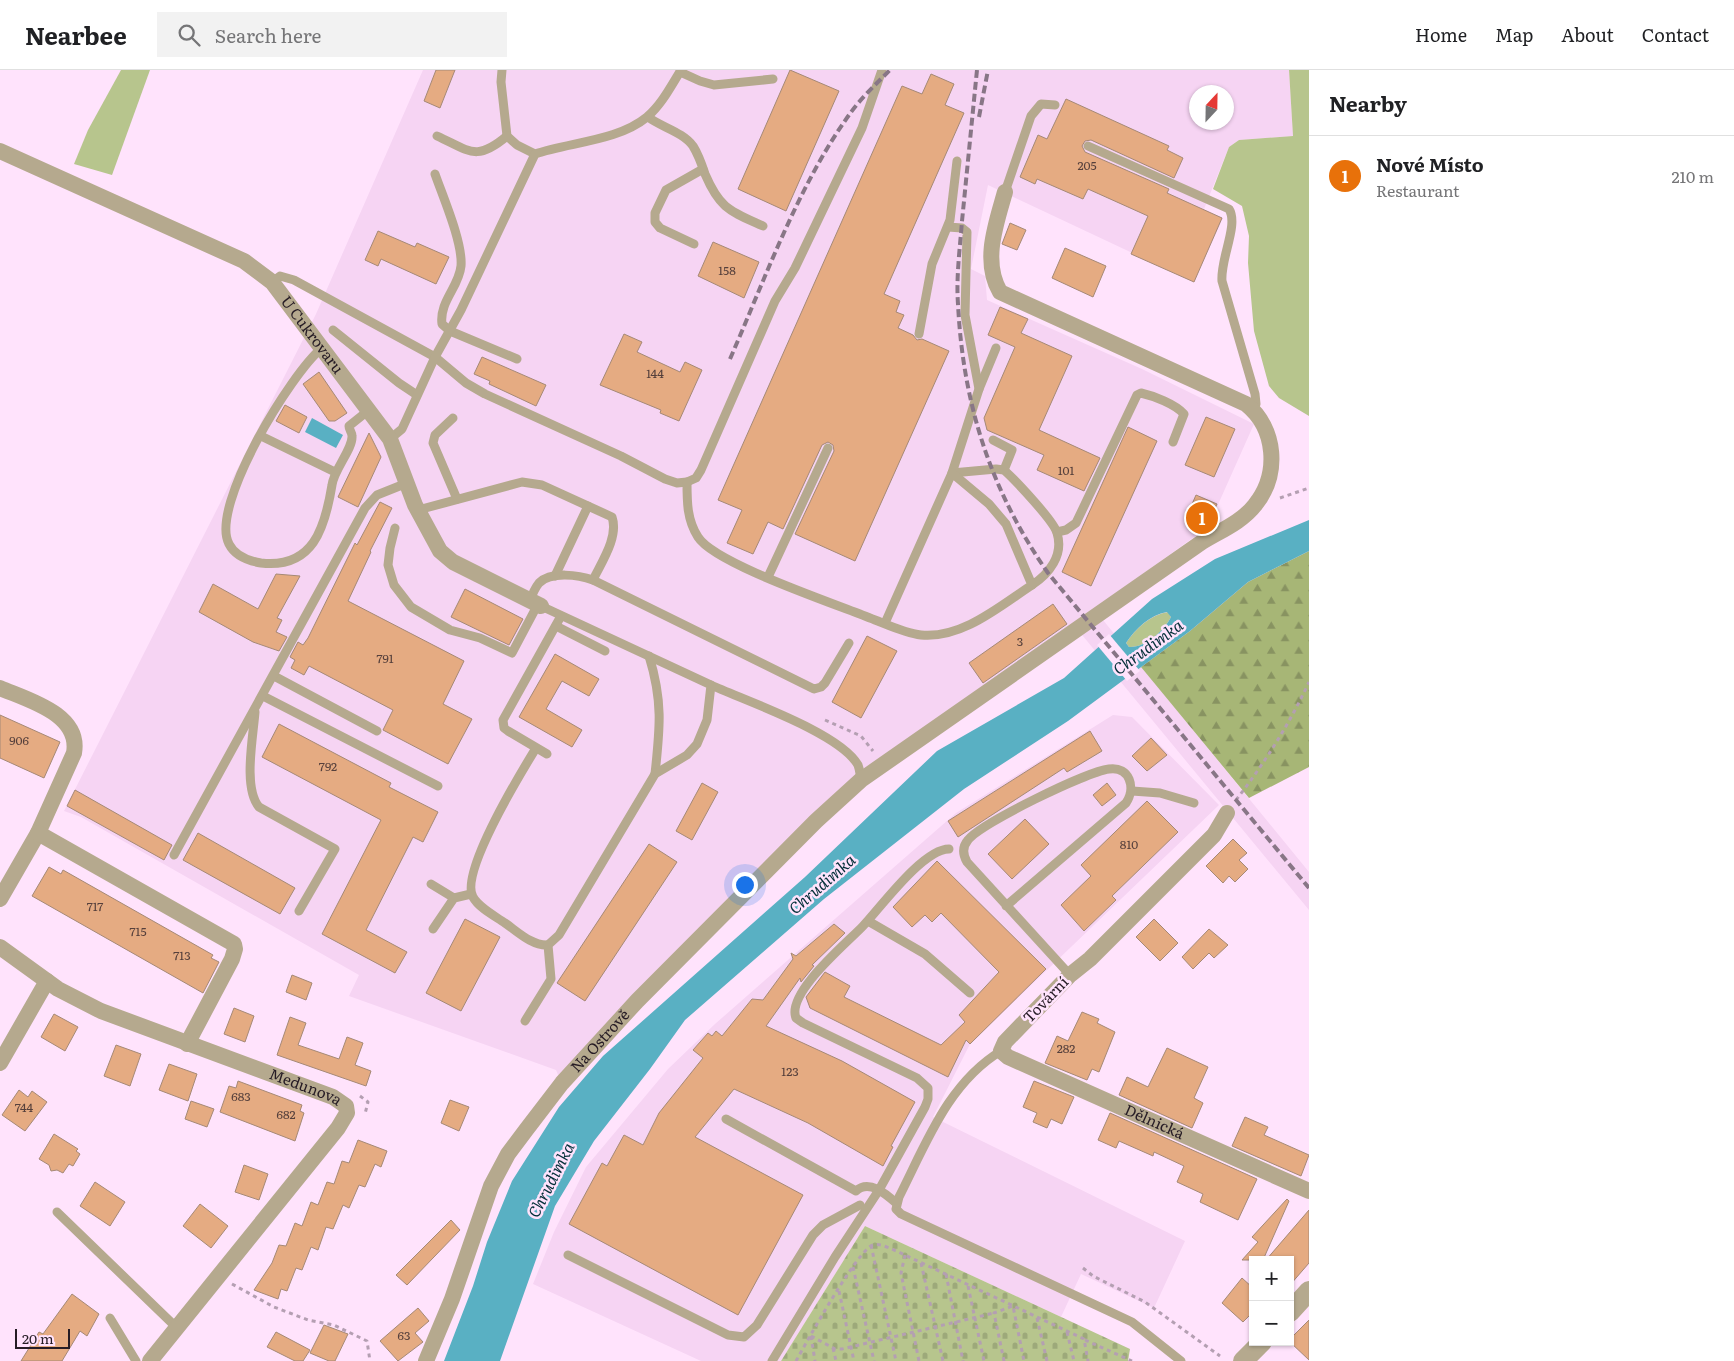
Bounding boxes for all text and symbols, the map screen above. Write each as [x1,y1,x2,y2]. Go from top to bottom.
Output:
search box [157,12,507,57]
text: Nearbee [25,17,127,52]
icon: search [175,21,203,49]
text: Search here [215,21,321,49]
text: Home [1415,21,1467,48]
text: Map [1495,21,1533,48]
text: About [1561,21,1614,48]
text: Contact [1642,21,1709,48]
north arrow [1189,85,1234,130]
text: Nearby [1329,87,1407,118]
text: Nové Místo [1376,150,1484,178]
house number: 205 [1077,156,1097,174]
text: 1 [1342,164,1348,188]
text: 210 m [1671,164,1714,188]
text: Restaurant [1376,178,1460,202]
house number: 158 [718,261,736,279]
street label: U Cukrovaru [276,290,350,379]
house number: 144 [646,364,664,382]
house number: 101 [1058,461,1074,479]
pin: 1 [1186,499,1218,537]
water label: Chrudimka [1107,612,1188,680]
house number: 3 [1017,632,1023,650]
house number: 791 [376,649,394,667]
house number: 906 [9,731,29,749]
house number: 792 [319,757,337,775]
house number: 810 [1120,835,1138,853]
water label: Chrudimka [783,847,861,919]
your location [732,872,758,898]
house number: 717 [87,897,103,915]
house number: 715 [129,922,147,940]
house number: 713 [173,946,191,964]
street label: Tovární [1017,970,1073,1028]
street label: Na Ostrově [564,1003,634,1077]
house number: 282 [1057,1039,1075,1057]
street label: Medunova [266,1061,348,1111]
house number: 123 [781,1062,799,1080]
house number: 683 [231,1087,251,1105]
street label: Dělnická [1121,1097,1189,1145]
house number: 744 [15,1098,34,1116]
house number: 682 [277,1105,295,1123]
water label: Chrudimka [521,1137,580,1221]
map controls [1249,1256,1294,1346]
button: + [1249,1256,1294,1301]
button: − [1249,1301,1294,1346]
scale bar [15,1326,70,1349]
house number: 63 [398,1326,410,1344]
text: 20 m [22,1328,54,1348]

